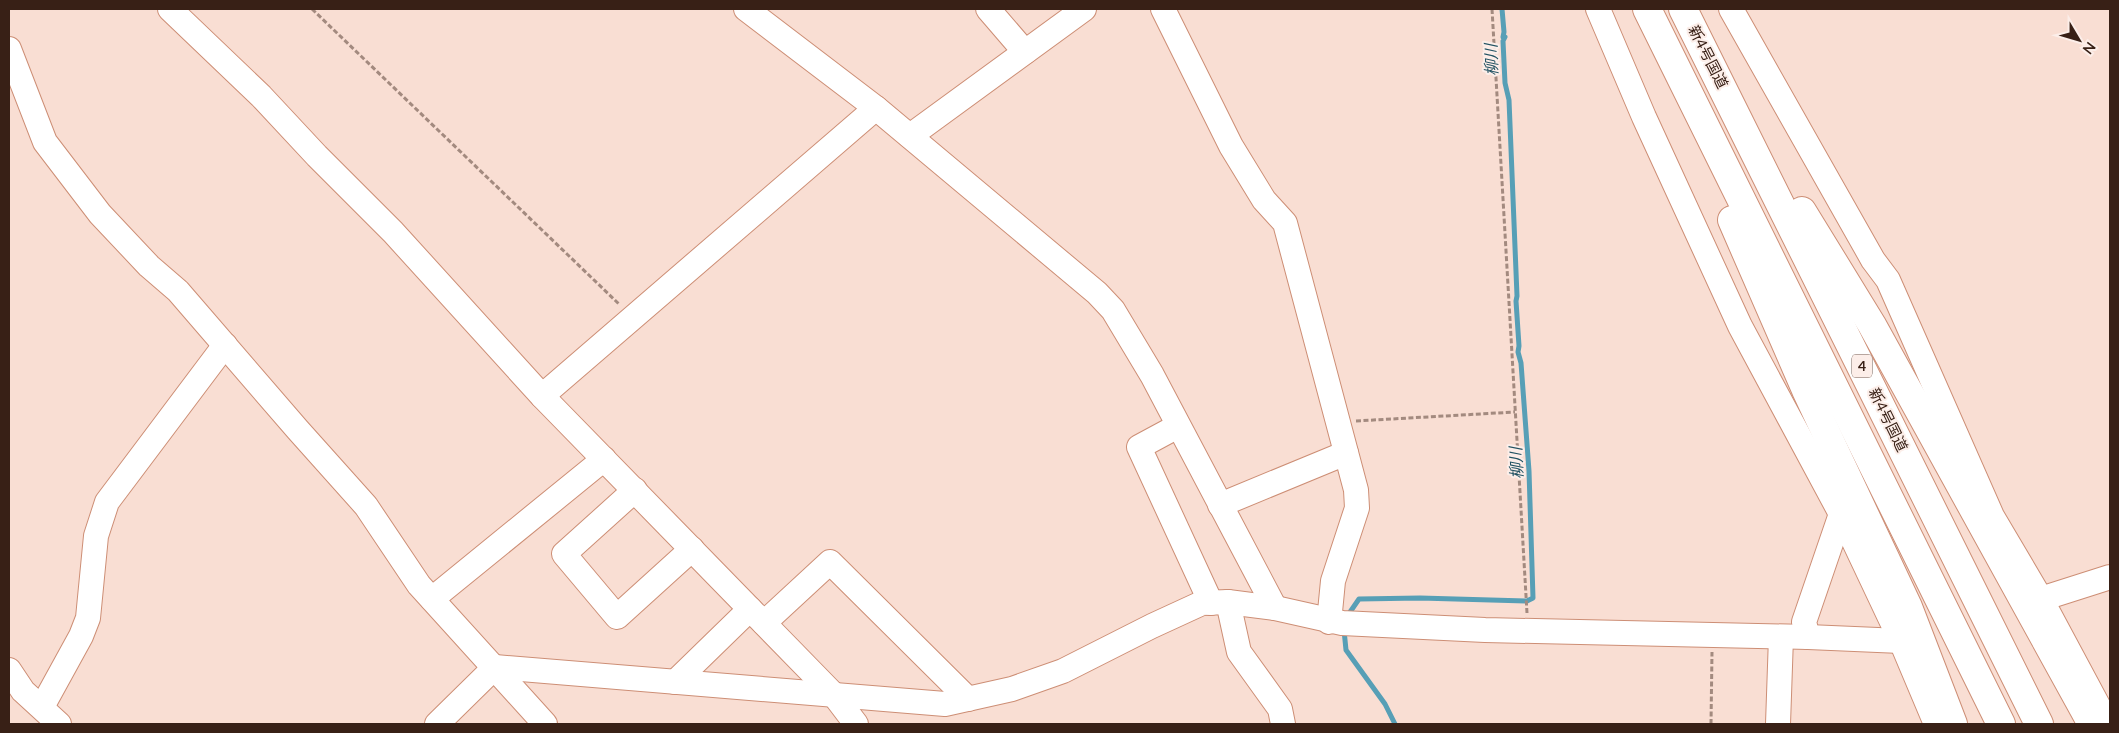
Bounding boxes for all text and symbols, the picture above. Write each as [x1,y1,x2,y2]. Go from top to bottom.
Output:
north arrow [2054,15,2104,65]
street label: 新4号国道 [1685,22,1733,91]
text: N [2080,39,2100,58]
water label: 柳川 [1480,42,1501,76]
road number: 4 [1852,354,1872,378]
street label: 新4号国道 [1866,385,1912,454]
water label: 柳川 [1505,445,1526,480]

